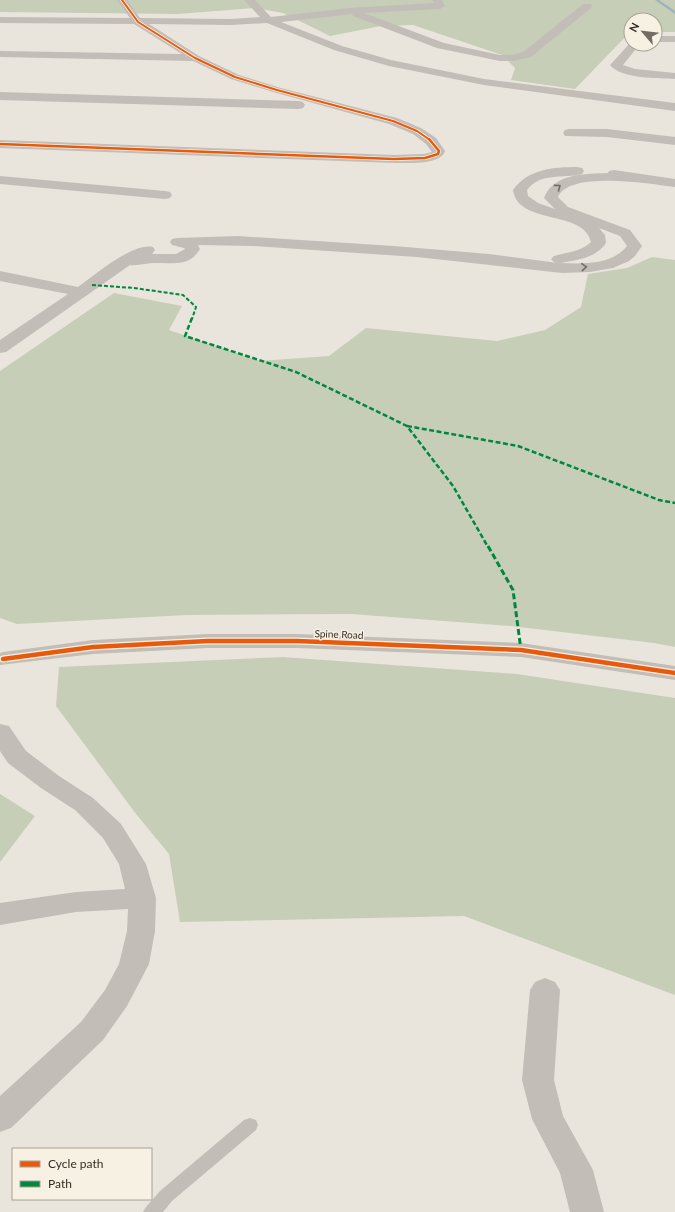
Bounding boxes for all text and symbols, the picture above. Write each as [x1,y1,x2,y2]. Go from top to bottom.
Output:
north arrow [623,12,663,52]
text: N [626,20,641,34]
one-way arrow [554,185,561,192]
one-way arrow [581,263,587,272]
street label: Spine Road [314,627,364,641]
legend [12,1148,152,1200]
text: Cycle path [48,1156,103,1171]
text: Path [48,1176,72,1191]

